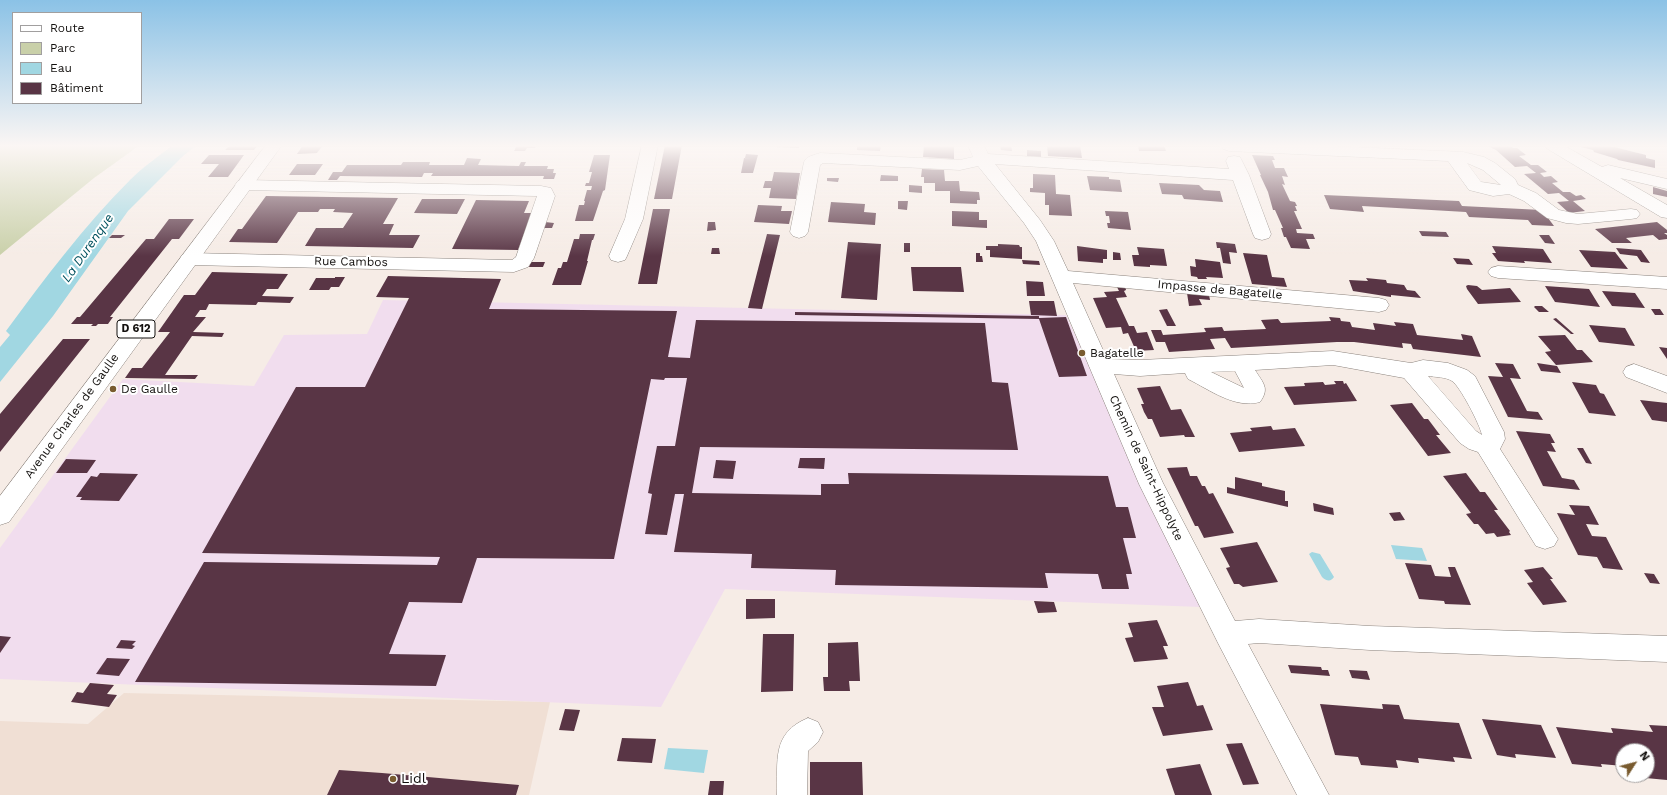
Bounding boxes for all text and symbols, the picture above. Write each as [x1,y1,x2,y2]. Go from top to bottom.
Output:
legend [12,12,142,104]
text: Route [50,21,84,35]
text: Parc [50,41,76,55]
text: Eau [50,61,72,75]
text: Bâtiment [50,81,103,95]
water label: La Durenque [59,211,117,285]
street label: Rue Cambos [314,254,388,270]
street label: Impasse de Bagatelle [1157,277,1283,303]
road number: D 612 [117,320,155,338]
place label: Bagatelle [1090,346,1144,360]
marker: Bagatelle [1077,348,1087,358]
street label: Avenue Charles de Gaulle [22,351,122,481]
place label: De Gaulle [121,382,178,396]
marker: De Gaulle [108,384,118,394]
street label: Chemin de Saint-Hippolyte [1106,393,1186,543]
north arrow [1615,743,1655,783]
text: N [1637,749,1652,763]
place label: Lidl [401,771,426,787]
marker: Lidl [388,774,398,784]

